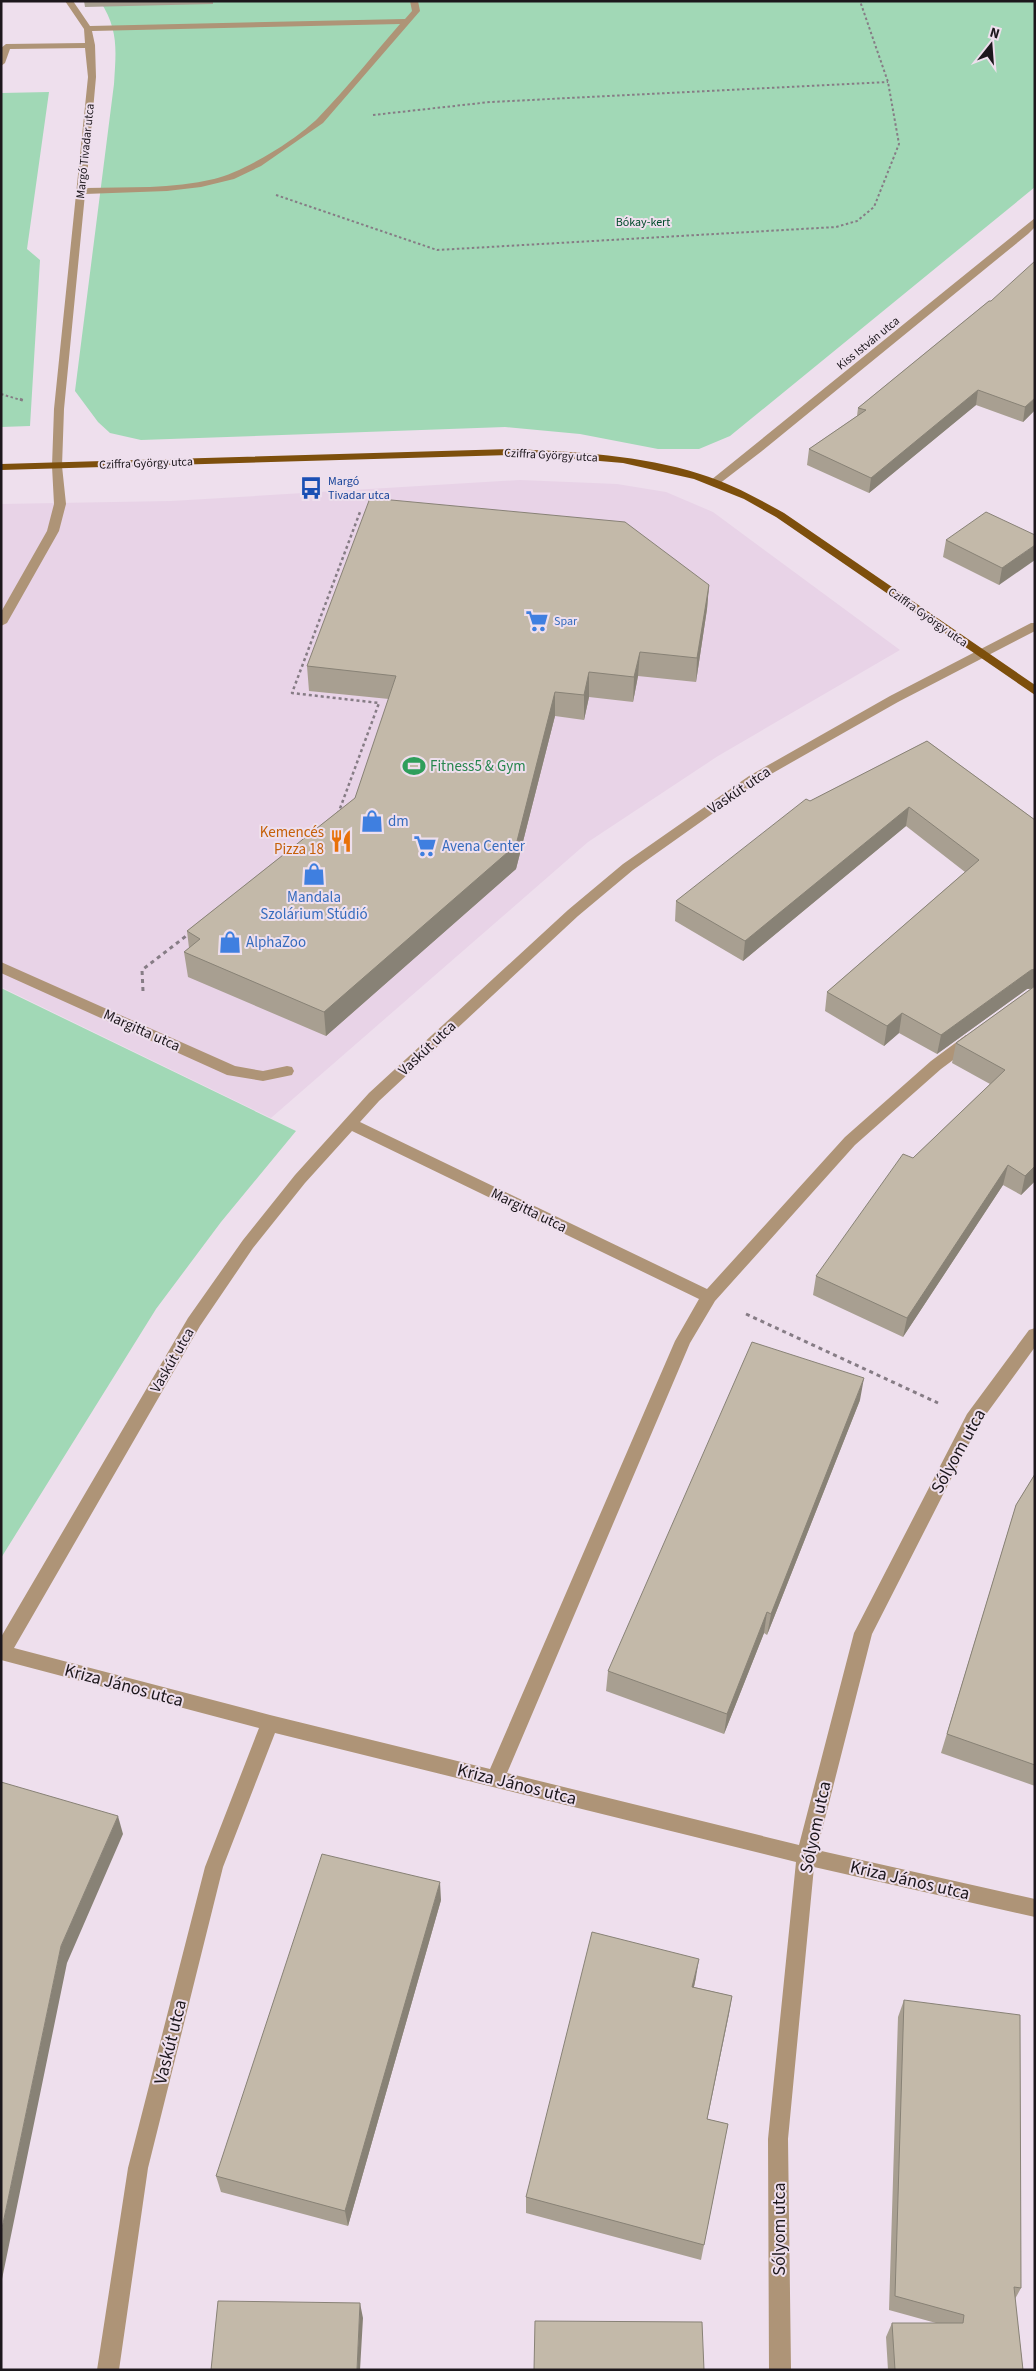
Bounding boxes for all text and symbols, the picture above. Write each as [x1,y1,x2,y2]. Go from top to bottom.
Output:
north arrow [966,20,1016,70]
text: N [987,23,1002,44]
street label: Margó Tivadar utca [72,103,99,199]
park label: Bókay-kert [616,214,670,231]
street label: Kiss István utca [833,313,903,374]
street label: Cziffra György utca [504,445,598,466]
street label: Cziffra György utca [99,453,193,474]
place label: Margó Tivadar utca [328,473,390,504]
bus stop icon: Margó Tivadar utca [298,475,324,501]
street label: Cziffra György utca [884,584,971,651]
supermarket icon: Spar [524,608,550,634]
place label: Spar [554,613,578,630]
sports icon: Fitness5 & Gym [401,753,427,779]
place label: Fitness5 & Gym [430,756,526,777]
street label: Vaskút utca [704,762,775,819]
shop icon: dm [359,808,385,834]
place label: dm [388,811,409,832]
place label: Kemencés Pizza 18 [260,822,324,860]
restaurant icon: Kemencés Pizza 18 [328,828,354,854]
supermarket icon: Avena Center [412,833,438,859]
place label: Avena Center [442,836,526,857]
shop icon: Mandala Szolárium Stúdió [301,861,327,887]
place label: Mandala Szolárium Stúdió [260,887,368,925]
shop icon: AlphaZoo [217,929,243,955]
place label: AlphaZoo [246,932,306,953]
street label: Margitta utca [100,1004,184,1057]
street label: Vaskút utca [394,1016,461,1081]
street label: Margitta utca [487,1183,570,1238]
street label: Vaskút utca [145,1324,200,1397]
street label: Sólyom utca [925,1404,992,1498]
street label: Kriza János utca [62,1658,186,1713]
street label: Kriza János utca [455,1758,579,1811]
street label: Sólyom utca [794,1779,837,1875]
street label: Kriza János utca [848,1855,972,1906]
street label: Vaskút utca [148,1997,193,2087]
street label: Sólyom utca [767,2182,792,2276]

